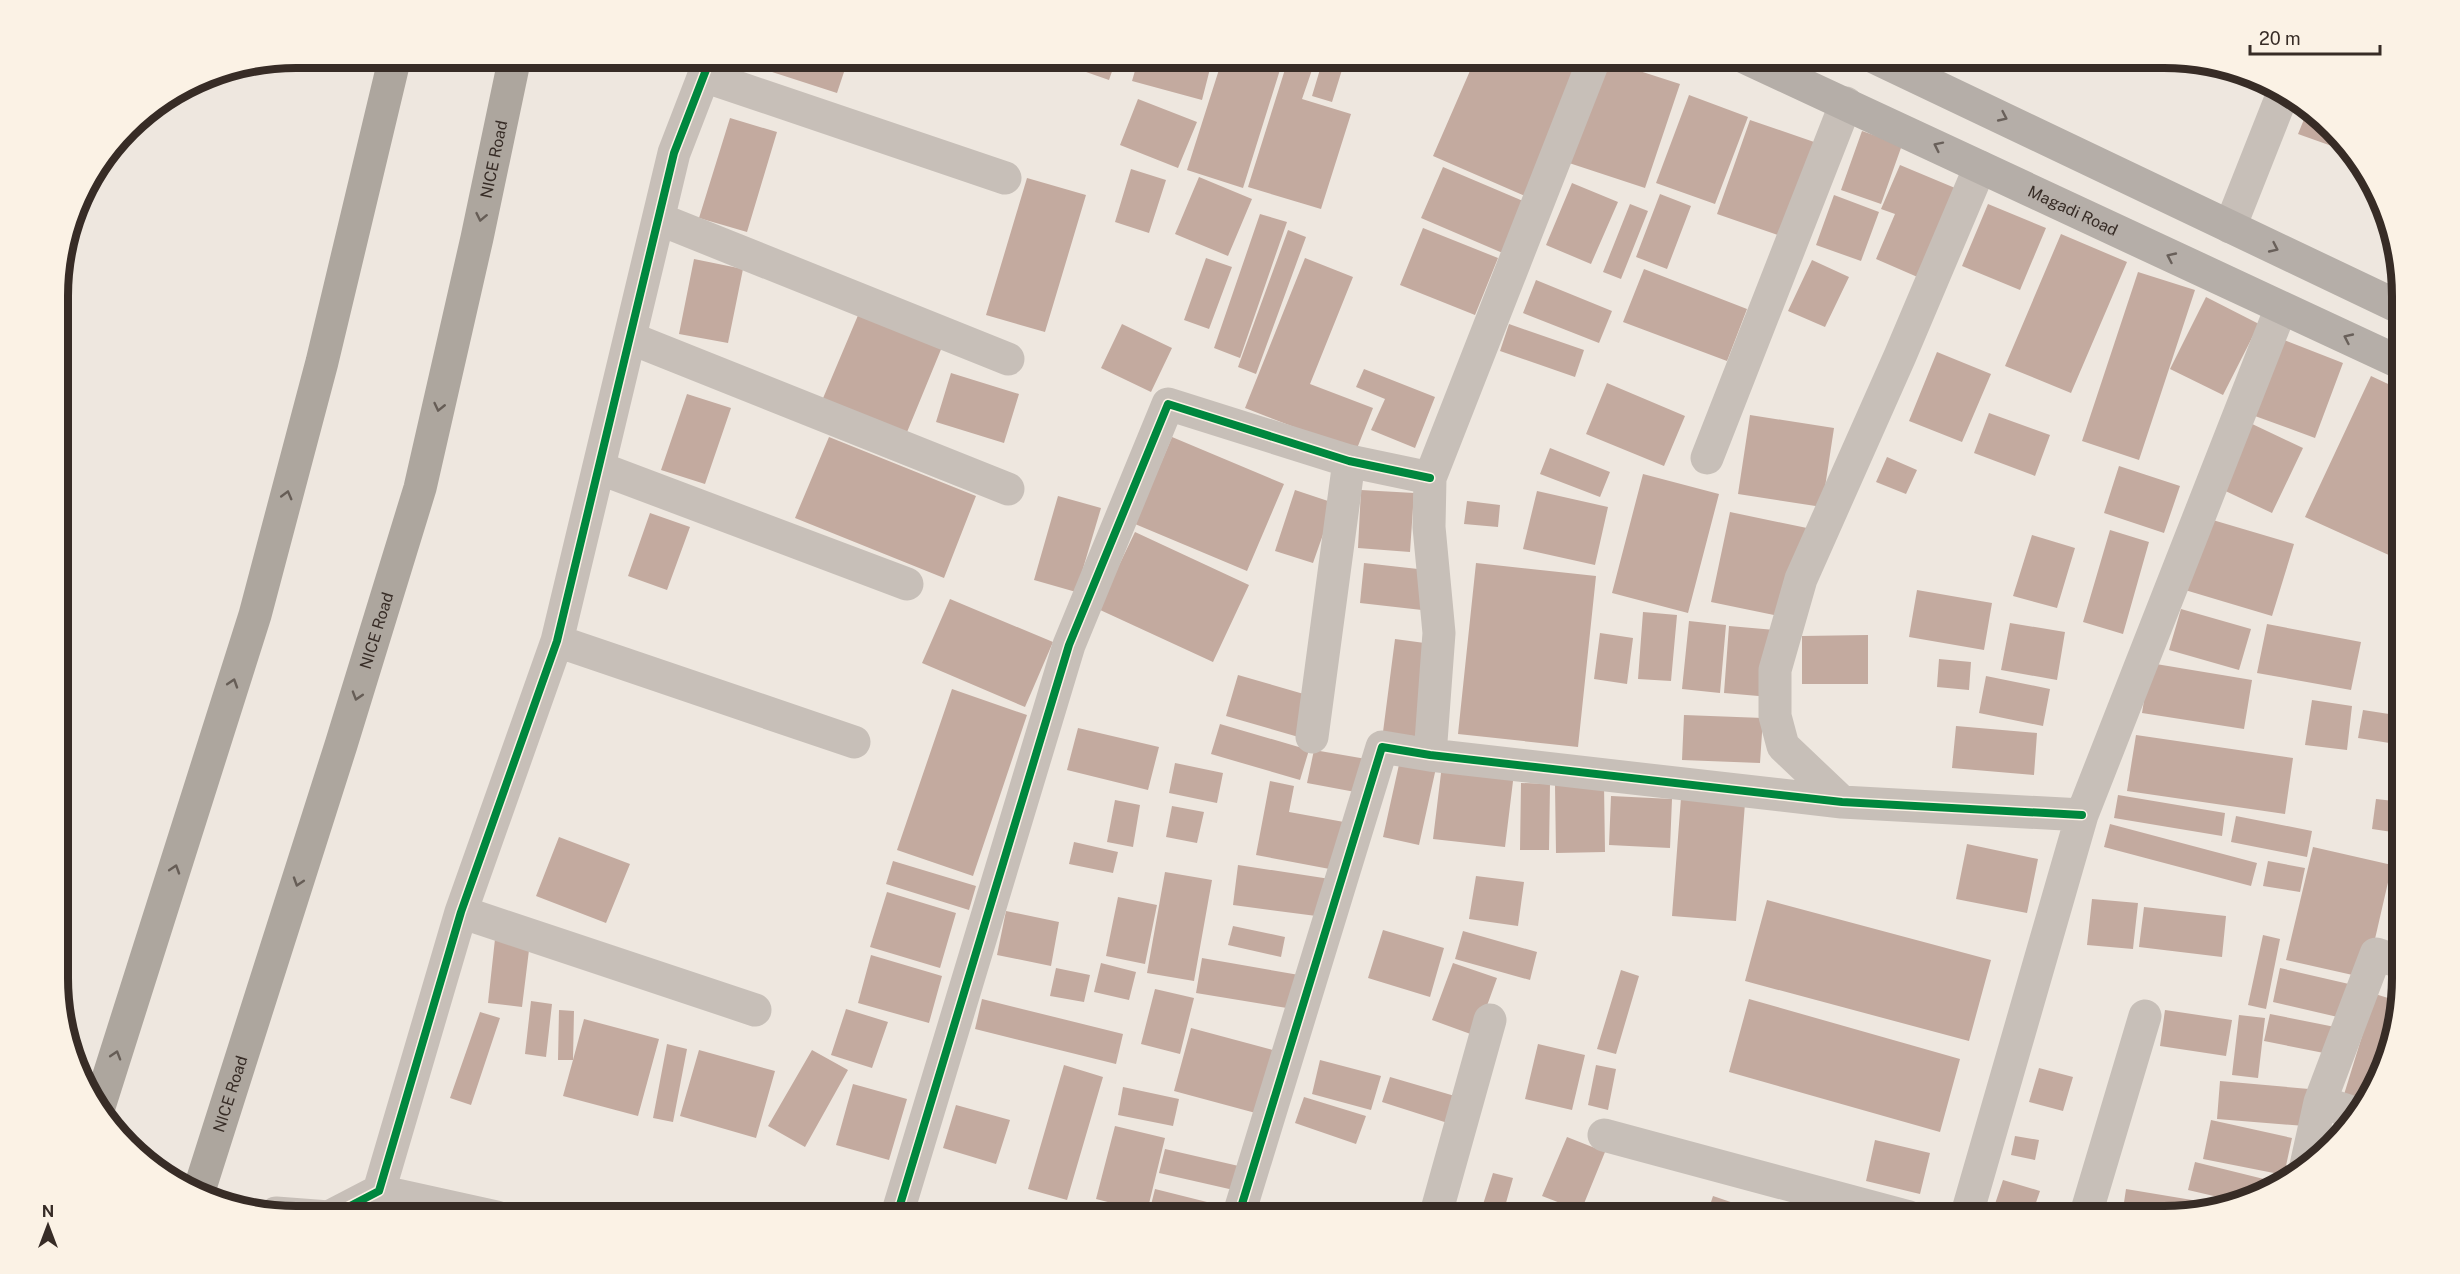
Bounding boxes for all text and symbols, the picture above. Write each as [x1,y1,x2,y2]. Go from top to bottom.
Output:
scale bar [2250,18,2380,56]
text: 20 m [2259,28,2301,49]
one-way arrow [1997,110,2008,122]
street label: NICE Road [476,118,511,200]
one-way arrow [1933,142,1944,154]
street label: Magadi Road [2025,181,2121,239]
one-way arrow [476,212,489,222]
one-way arrow [2267,240,2278,252]
one-way arrow [2166,252,2177,264]
one-way arrow [2344,334,2355,346]
one-way arrow [433,402,446,412]
one-way arrow [279,490,292,500]
street label: NICE Road [355,590,397,671]
one-way arrow [226,678,238,689]
one-way arrow [351,690,364,701]
one-way arrow [167,864,180,875]
one-way arrow [293,876,305,887]
one-way arrow [109,1050,121,1061]
street label: NICE Road [209,1053,251,1135]
north arrow [18,1196,78,1256]
text: N [42,1202,54,1221]

